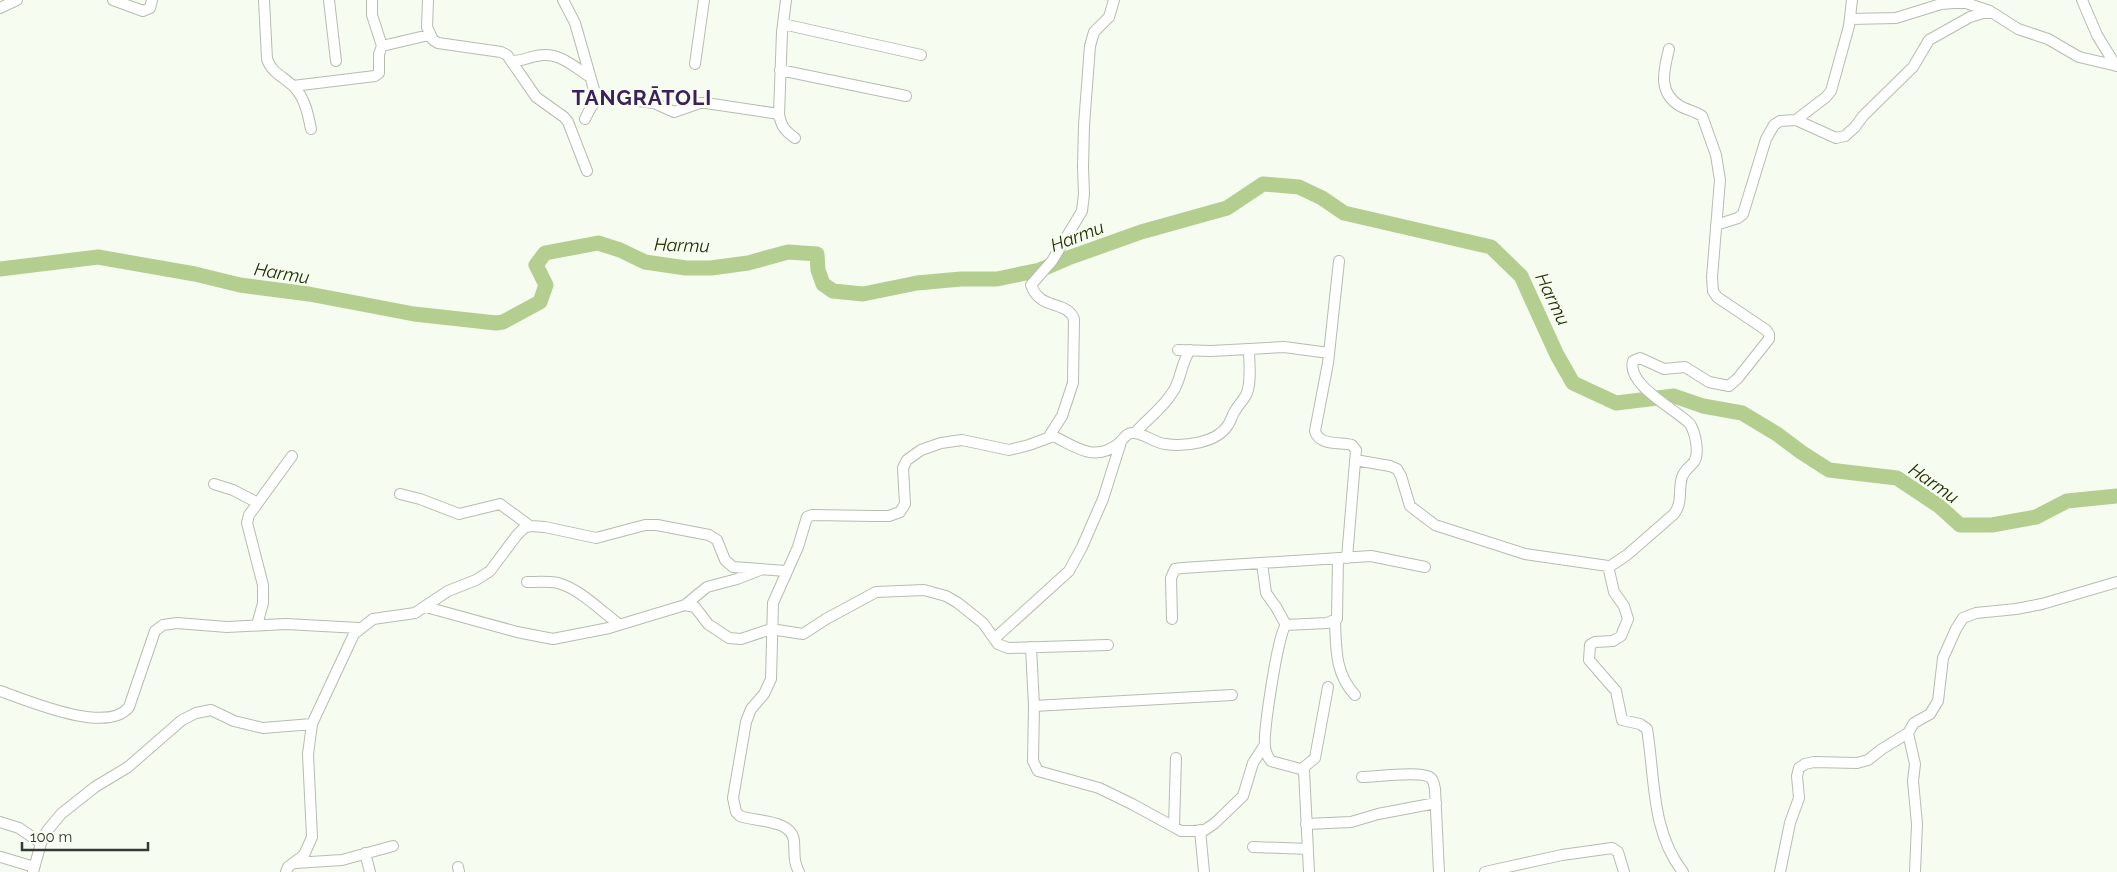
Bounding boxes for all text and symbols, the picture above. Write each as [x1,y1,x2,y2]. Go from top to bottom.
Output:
district label: TANGRĀTOLI [572,85,712,110]
water label: Harmu [1047,216,1107,256]
water label: Harmu [654,234,710,256]
water label: Harmu [253,258,311,288]
water label: Harmu [1531,269,1575,329]
water label: Harmu [1905,458,1963,508]
scale bar [22,820,149,852]
text: 100 m [30,828,72,846]

